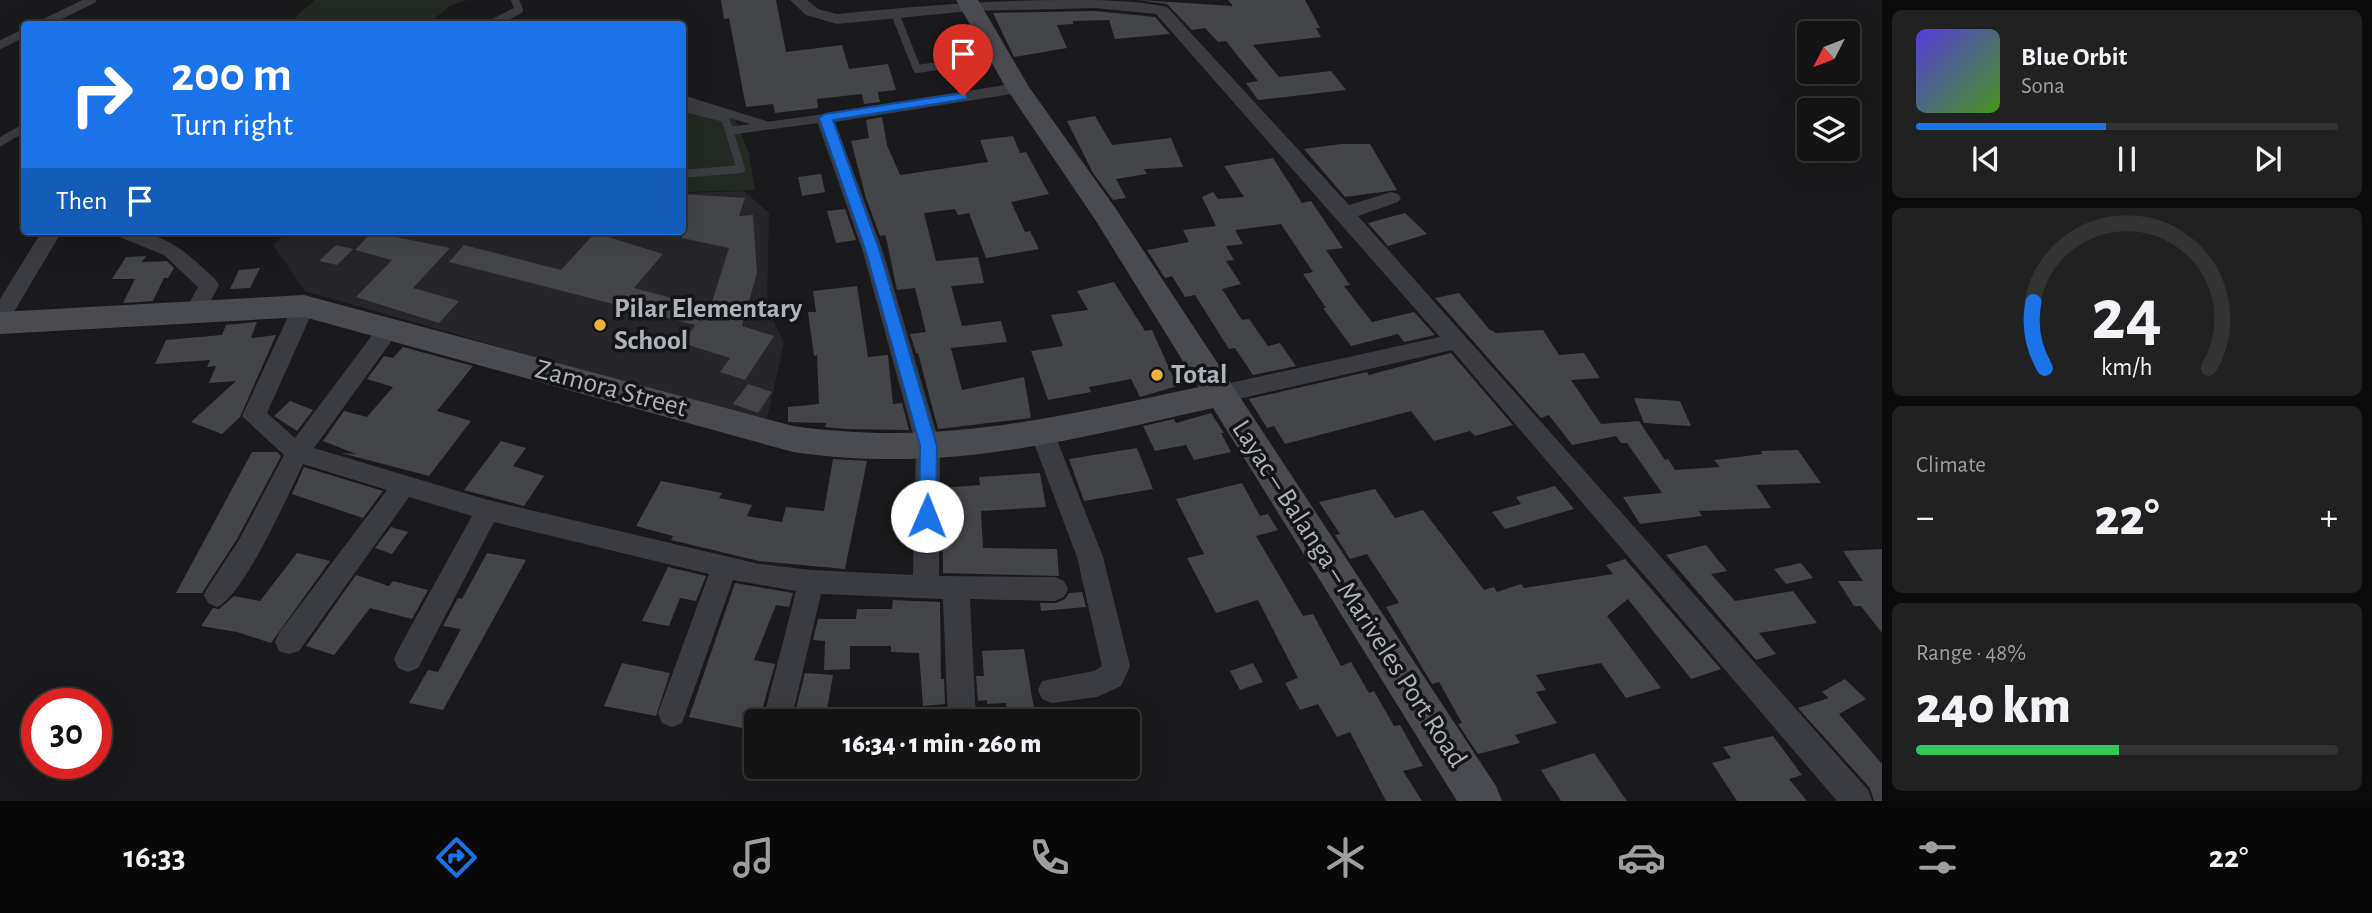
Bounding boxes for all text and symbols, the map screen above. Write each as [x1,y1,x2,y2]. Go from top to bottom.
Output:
north arrow [1797,21,1860,84]
map controls [1797,21,1860,161]
pin [933,24,993,96]
icon: arrive [944,35,982,73]
text: Blue Orbit [2021,44,2127,70]
icon: right [56,49,147,140]
text: 200 m [171,51,292,100]
text: Sona [2021,75,2065,98]
button: layers [1797,98,1860,161]
text: Turn right [171,109,293,141]
icon: previous [1967,140,2005,178]
icon: pause [2108,140,2146,178]
icon: next [2249,140,2287,178]
icon: arrive [121,182,159,220]
text: Then [56,188,107,214]
text: 24 [2092,280,2162,353]
place label: Pilar Elementary School [614,295,803,355]
marker: Pilar Elementary School [592,317,608,333]
text: km/h [2101,354,2153,379]
street label: Zamora Street [532,355,690,423]
place label: Total [1171,361,1227,389]
marker: Total [1149,367,1165,383]
street label: Layac – Balanga – Mariveles Port Road [1226,416,1472,772]
text: Climate [1916,454,1986,477]
position arrow [890,479,964,553]
text: 22° [2094,492,2160,544]
text: − [1916,499,1934,537]
text: + [2320,499,2338,537]
text: Range · 48% [1916,642,2026,665]
text: 240 km [1916,680,2071,732]
speed limit sign: 30 [21,688,112,779]
text: 16:34 · 1 min · 260 m [843,731,1041,757]
icon: directions [432,833,481,882]
icon: music [729,833,778,882]
icon: phone [1025,833,1074,882]
icon: climate [1321,833,1370,882]
icon: car [1617,833,1666,882]
icon: filters [1913,833,1962,882]
text: 16:33 [124,841,185,873]
text: 22° [2209,841,2248,873]

